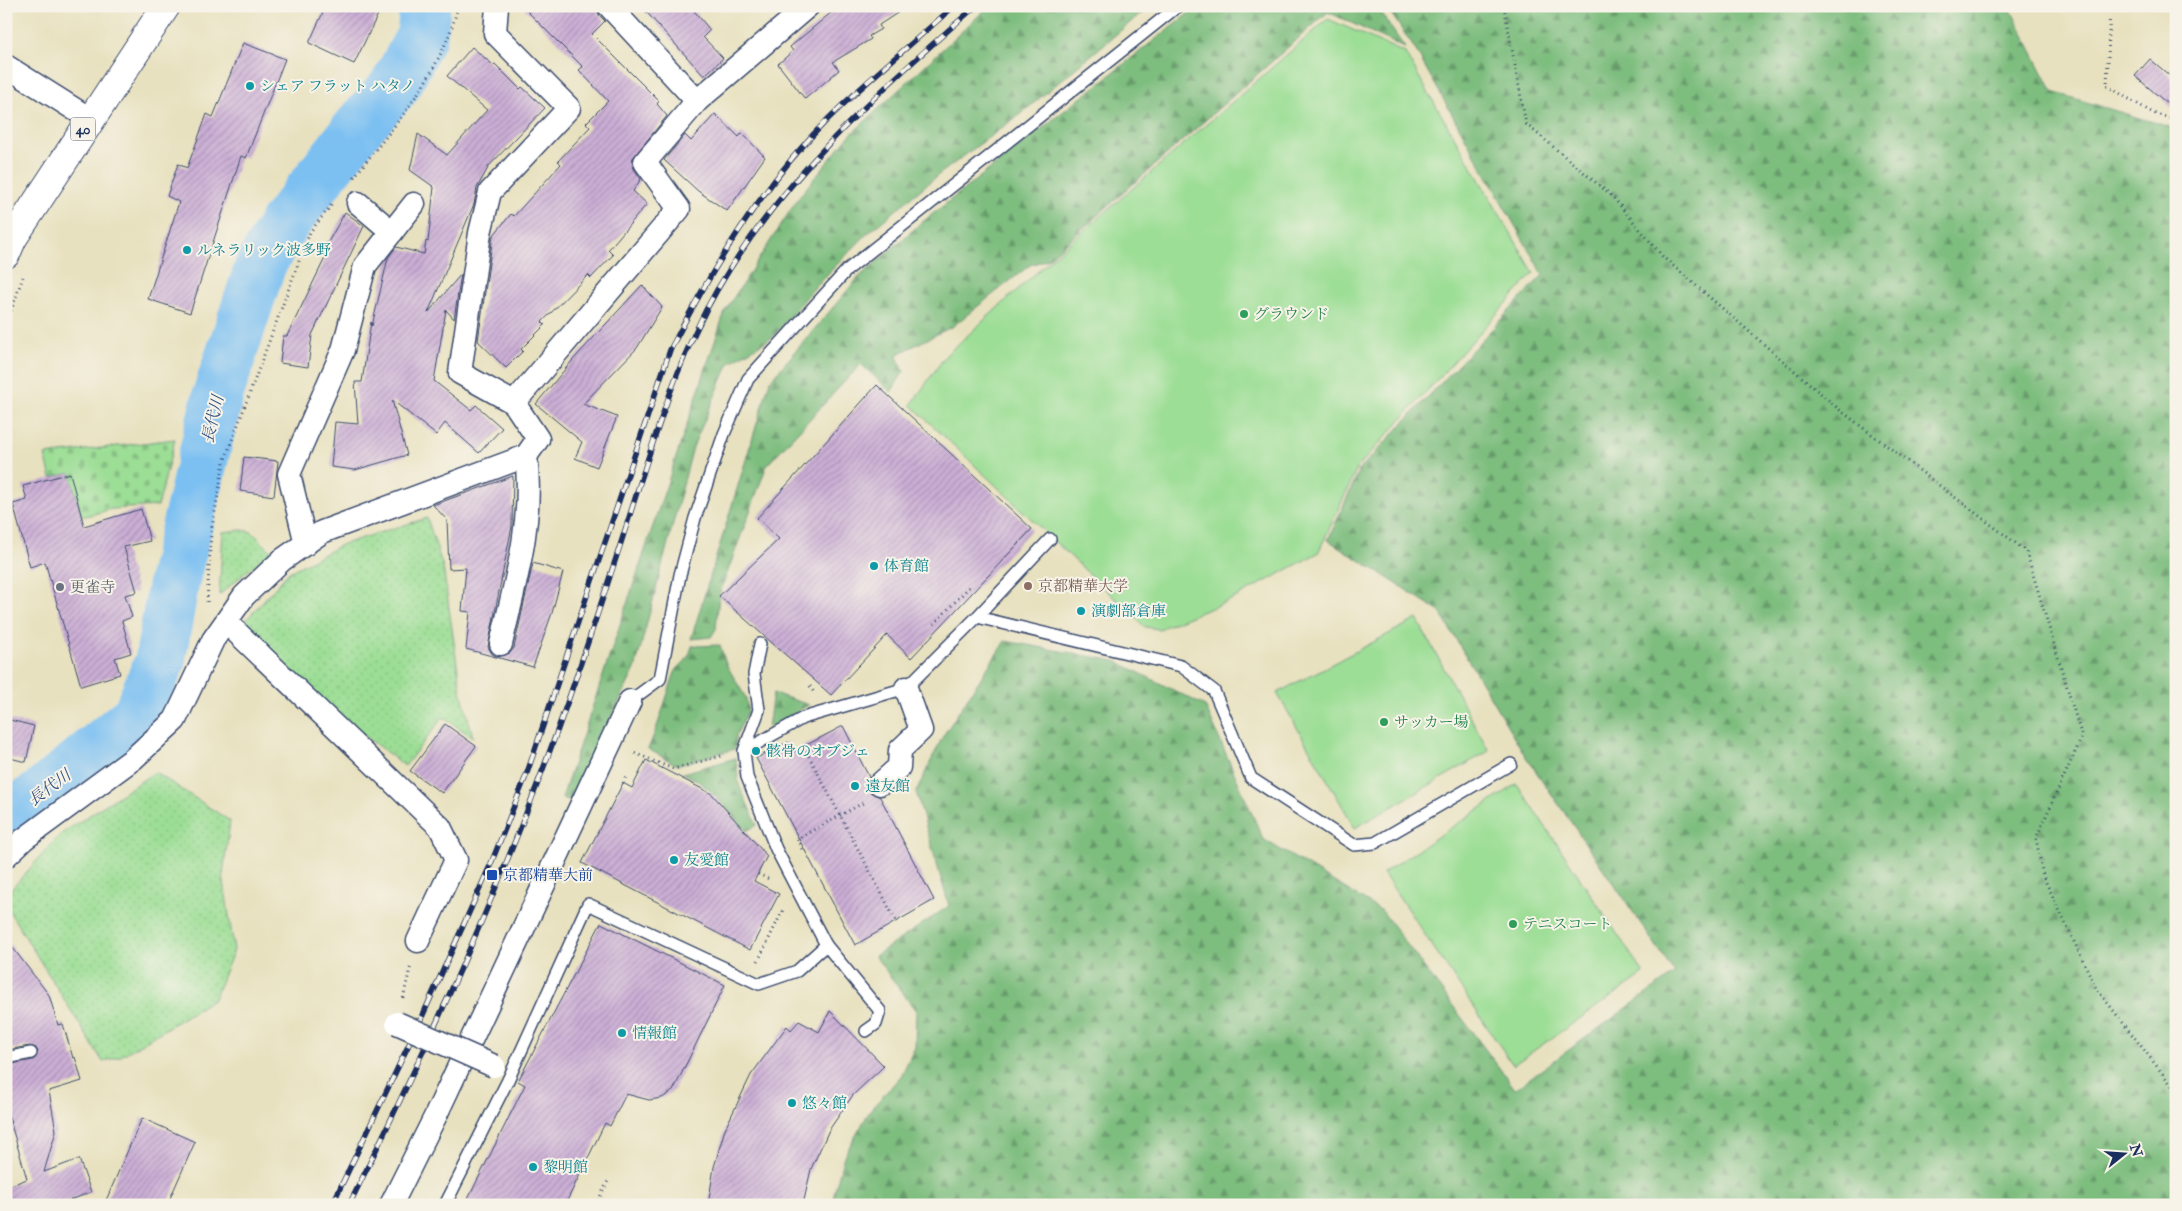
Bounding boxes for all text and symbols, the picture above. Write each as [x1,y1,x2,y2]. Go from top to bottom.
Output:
place label: シェア フラット ハタノ [260,77,415,96]
marker: シェア フラット ハタノ [244,80,256,92]
road number: 40 [70,118,96,140]
place label: ルネラリック波多野 [197,241,331,260]
marker: ルネラリック波多野 [181,244,193,256]
place label: グラウンド [1254,305,1329,324]
marker: グラウンド [1238,308,1250,320]
water label: 長代川 [198,392,229,445]
place label: 体育館 [884,557,929,576]
marker: 体育館 [868,560,880,572]
place label: 京都精華大学 [1038,577,1128,596]
place label: 更雀寺 [70,578,115,597]
marker: 京都精華大学 [1022,580,1034,592]
marker: 更雀寺 [54,581,66,593]
place label: 演劇部倉庫 [1091,602,1166,621]
marker: 演劇部倉庫 [1075,605,1087,617]
place label: サッカー場 [1394,713,1469,732]
marker: サッカー場 [1378,716,1390,728]
place label: 骸骨のオブジェ [766,742,870,761]
marker: 骸骨のオブジェ [750,745,762,757]
water label: 長代川 [24,764,76,810]
place label: 遠友館 [865,777,910,796]
marker: 遠友館 [849,780,861,792]
place label: 友愛館 [684,851,729,870]
marker: 友愛館 [668,854,680,866]
place label: 京都精華大前 [503,866,593,885]
marker: 京都精華大前 [485,868,499,882]
place label: テニスコート [1523,915,1612,934]
marker: テニスコート [1507,918,1519,930]
place label: 情報館 [632,1024,677,1043]
marker: 情報館 [616,1027,628,1039]
place label: 悠々館 [802,1094,847,1113]
marker: 悠々館 [786,1097,798,1109]
north arrow [2100,1128,2150,1178]
text: N [2126,1141,2146,1159]
place label: 黎明館 [543,1158,588,1177]
marker: 黎明館 [527,1161,539,1173]

